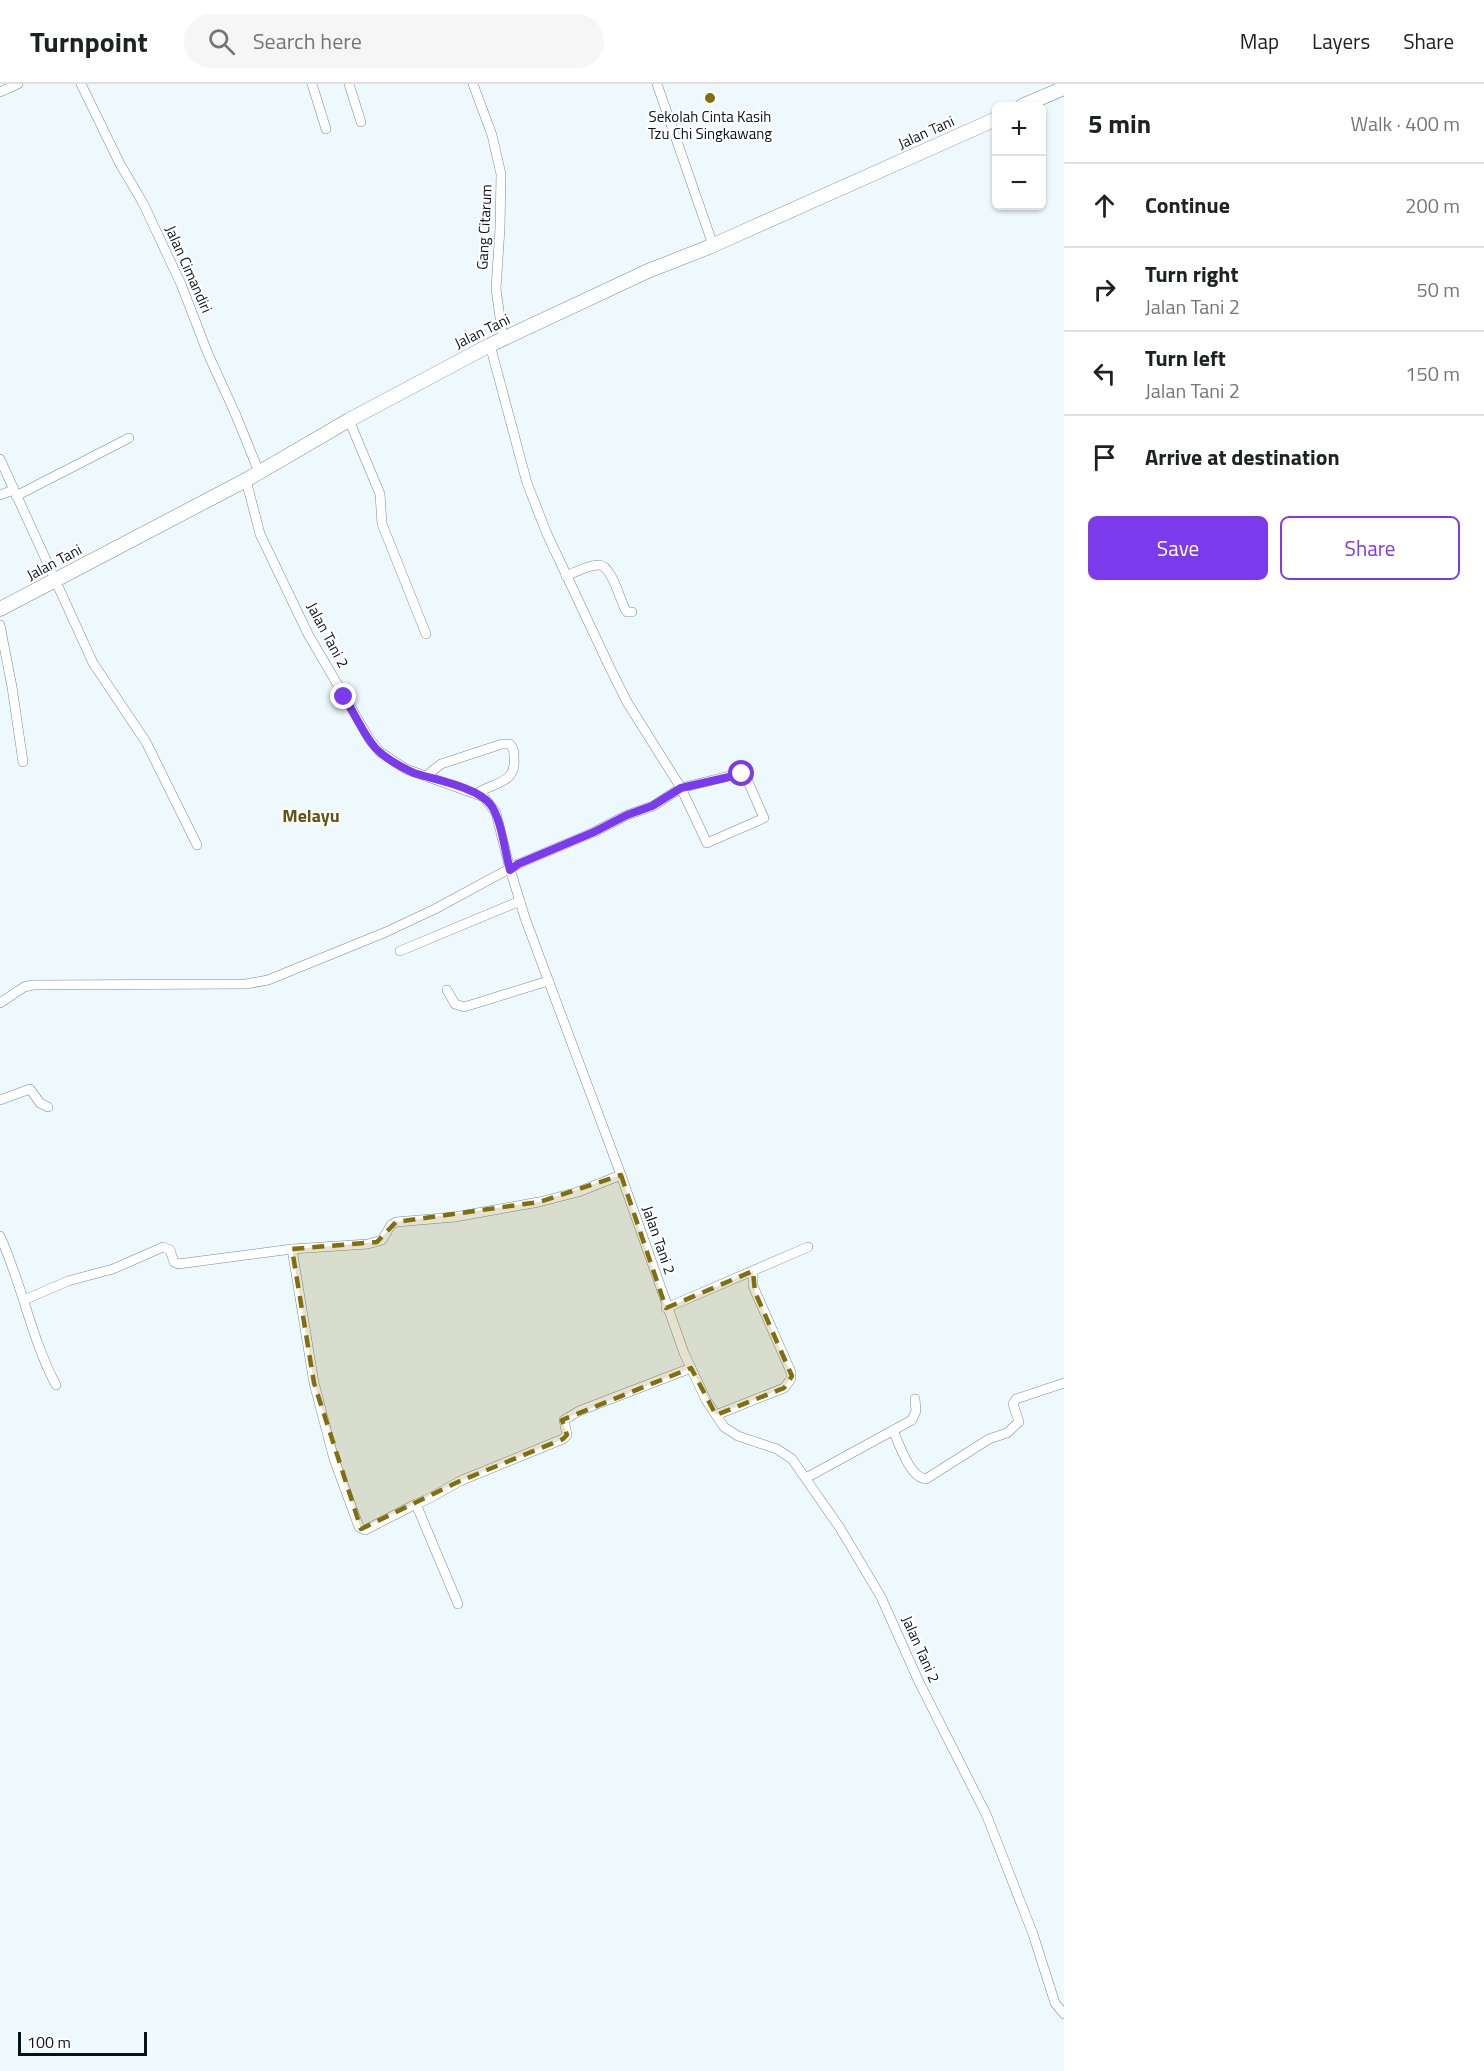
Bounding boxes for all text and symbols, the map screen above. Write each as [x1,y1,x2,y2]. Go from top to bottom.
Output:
search box [184,14,604,68]
text: Turnpoint [30,20,148,63]
text: Search here [253,24,362,58]
icon: search [205,25,238,58]
text: Map [1240,25,1279,57]
text: Layers [1312,25,1370,57]
text: Share [1403,25,1454,57]
marker: Sekolah Cinta Kasih Tzu Chi Singkawang [703,91,717,105]
map controls [992,102,1046,210]
button: + [992,102,1046,156]
text: 5 min [1088,104,1151,143]
place label: Sekolah Cinta Kasih Tzu Chi Singkawang [648,105,772,145]
text: Walk · 400 m [1351,108,1460,139]
street label: Jalan Tani [894,109,958,155]
button: − [992,156,1046,210]
street label: Gang Citarum [470,184,498,270]
text: Continue [1145,188,1230,222]
icon: ahead [1088,189,1121,222]
text: 200 m [1405,190,1460,221]
street label: Jalan Cimandiri [159,222,219,316]
text: Turn right [1145,257,1239,291]
icon: right [1088,273,1121,306]
text: 50 m [1416,274,1460,305]
text: Jalan Tani 2 [1145,291,1240,322]
street label: Jalan Tani [450,308,514,354]
text: Turn left [1145,341,1226,375]
icon: left [1088,357,1121,390]
text: 150 m [1405,358,1460,389]
text: Jalan Tani 2 [1145,375,1240,406]
text: Arrive at destination [1145,440,1340,474]
icon: arrive [1088,441,1121,474]
button: Save [1088,516,1268,580]
button: Share [1280,516,1460,580]
street label: Jalan Tani [22,538,86,586]
street label: Jalan Tani 2 [301,598,355,672]
route end [330,683,356,709]
route start [728,760,754,786]
district label: Melayu [282,802,340,829]
street label: Jalan Tani 2 [637,1203,681,1277]
street label: Jalan Tani 2 [896,1612,946,1686]
scale bar [18,2029,147,2056]
text: 100 m [27,2030,71,2054]

